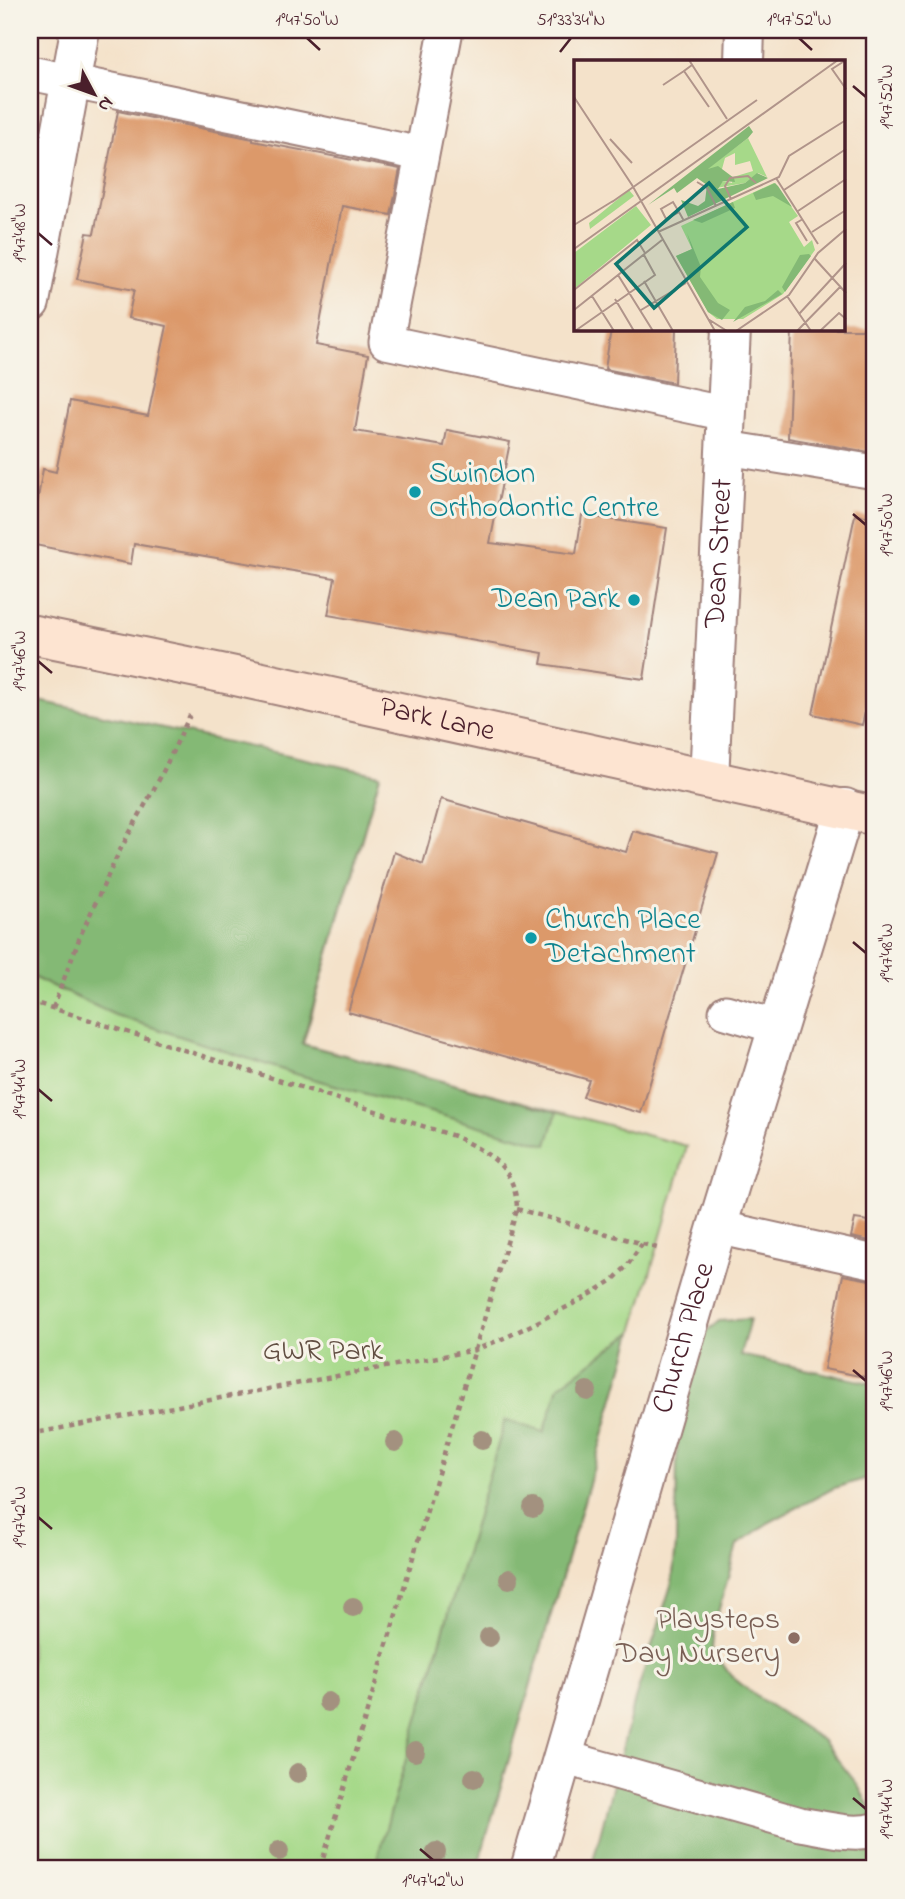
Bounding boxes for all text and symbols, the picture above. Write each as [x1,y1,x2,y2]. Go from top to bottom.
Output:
text: 1°47'50"W [275,8,339,34]
text: 51°33'34"N [537,8,605,34]
text: 1°47'52"W [767,8,831,34]
north arrow [60,60,130,130]
inset map [574,60,846,331]
text: 1°47'52"W [875,65,901,129]
text: N [90,90,119,117]
text: 1°47'48"W [8,203,34,263]
place label: Swindon Orthodontic Centre [429,453,660,531]
street label: Dean Street [694,477,746,630]
marker: Swindon Orthodontic Centre [407,484,423,500]
text: 1°47'50"W [875,493,901,557]
place label: Dean Park [491,578,621,622]
marker: Dean Park [626,592,642,608]
text: 1°47'46"W [8,631,34,691]
street label: Park Lane [375,686,499,754]
place label: Church Place Detachment [544,899,701,977]
text: 1°47'48"W [875,923,901,983]
marker: Church Place Detachment [523,930,539,946]
text: 1°47'44"W [8,1059,34,1119]
street label: Church Place [642,1257,728,1419]
park label: GWR Park [263,1330,384,1374]
text: 1°47'46"W [875,1351,901,1411]
text: 1°47'42"W [8,1486,34,1548]
place label: Playsteps Day Nursery [615,1599,780,1677]
marker: Playsteps Day Nursery [786,1630,802,1646]
text: 1°47'44"W [875,1779,901,1839]
text: 1°47'42"W [402,1869,464,1895]

